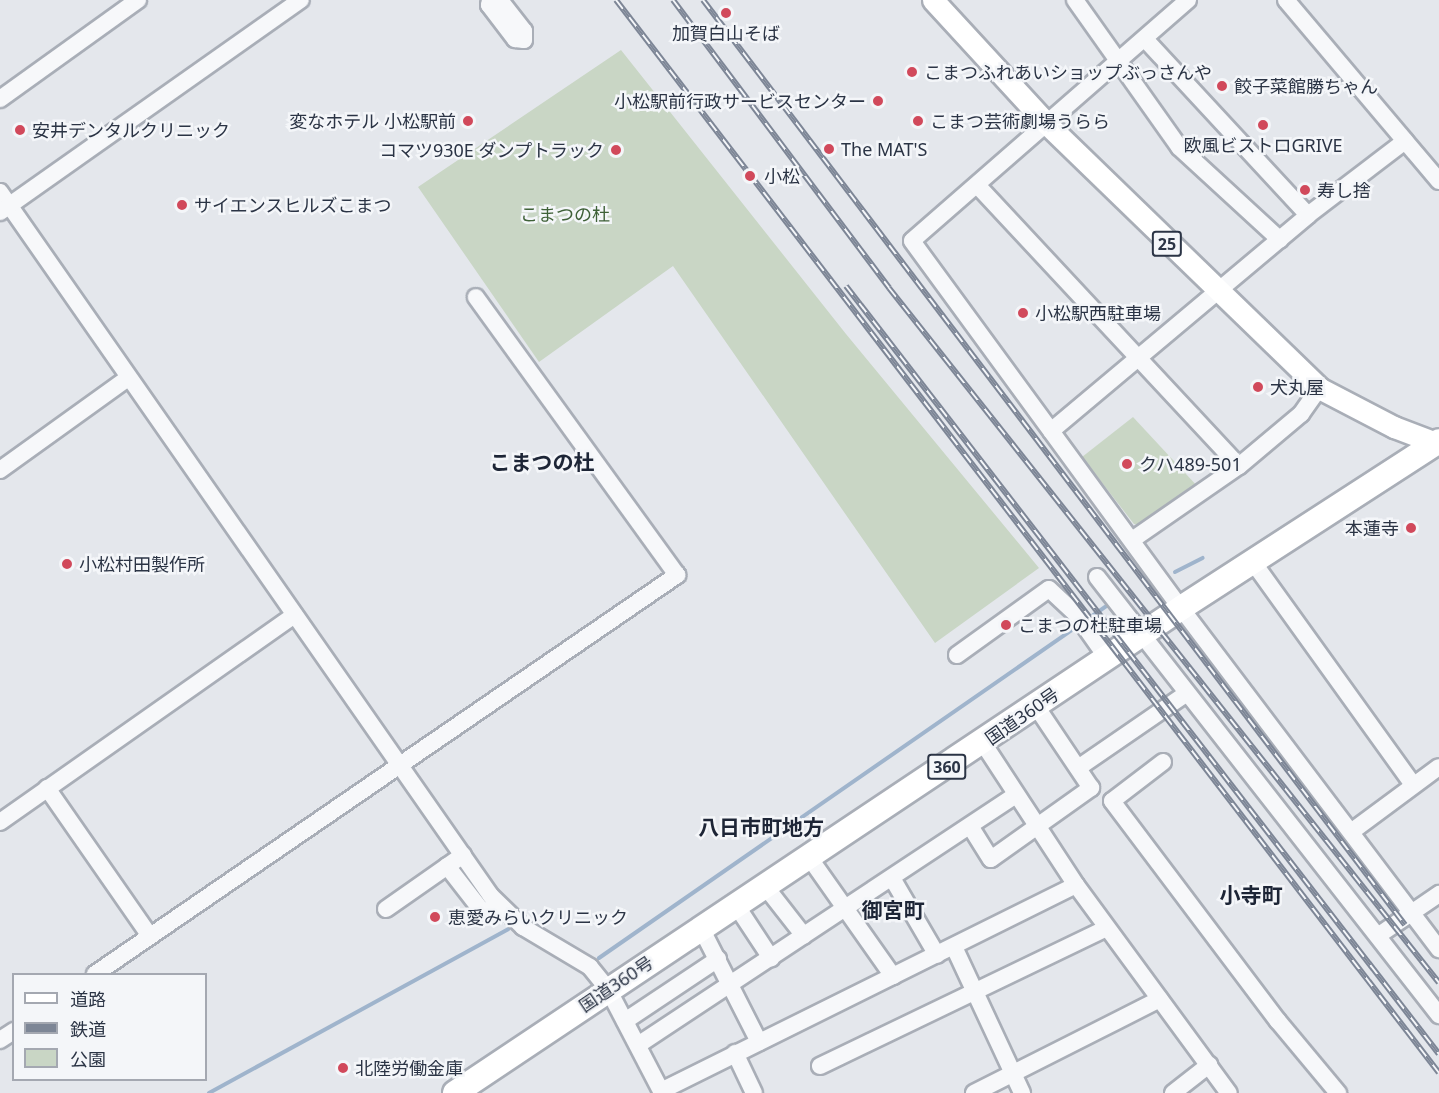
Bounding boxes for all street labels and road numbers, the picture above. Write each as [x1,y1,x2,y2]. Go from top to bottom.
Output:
road number: 25 [1150,231,1184,257]
street label: 国道360号 [981,683,1063,749]
road number: 360 [926,754,968,780]
street label: 国道360号 [575,951,657,1017]

